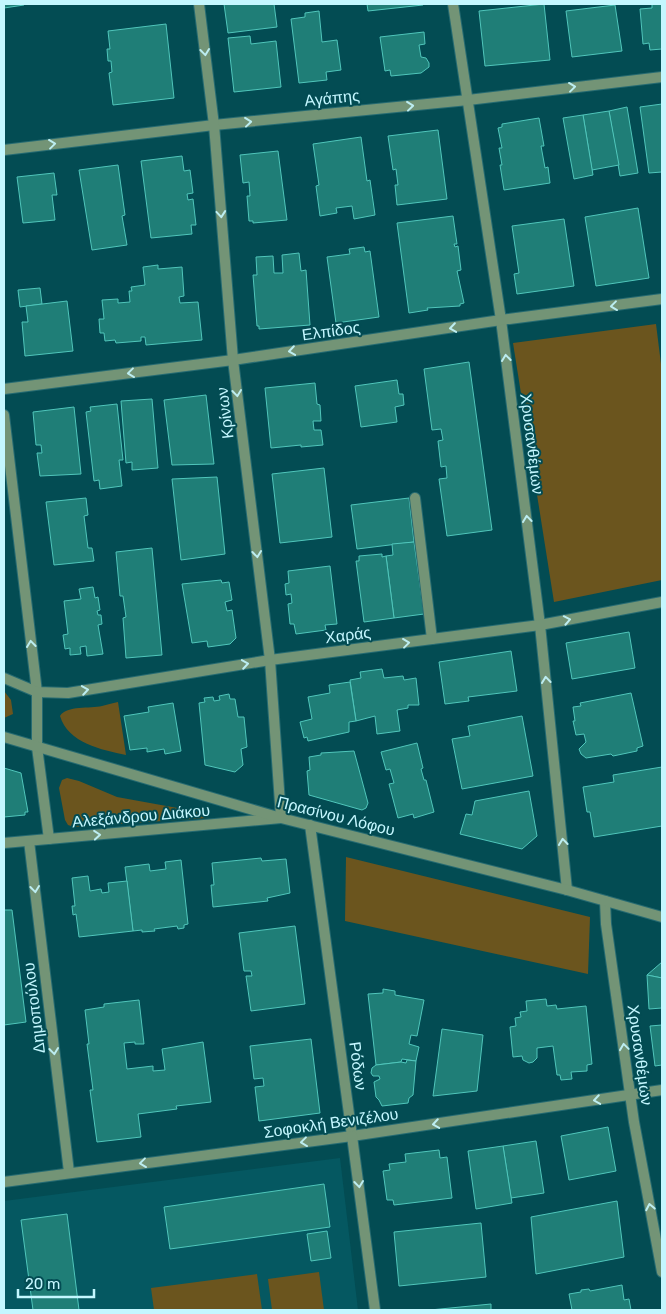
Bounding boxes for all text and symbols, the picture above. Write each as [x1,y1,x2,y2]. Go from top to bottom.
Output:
one-way arrow [199,48,210,56]
one-way arrow [568,82,576,93]
street label: Αγάπης [304,86,361,110]
one-way arrow [406,100,414,111]
one-way arrow [245,116,253,127]
one-way arrow [48,139,56,150]
one-way arrow [216,210,227,218]
one-way arrow [610,300,618,310]
street label: Ελπίδος [301,317,362,344]
one-way arrow [449,322,457,332]
one-way arrow [288,346,297,356]
one-way arrow [501,353,512,361]
one-way arrow [127,367,135,378]
street label: Κρίνων [212,386,238,440]
one-way arrow [232,389,242,397]
street label: Χρυσανθέμων [516,393,548,495]
one-way arrow [522,514,533,522]
one-way arrow [251,551,262,559]
one-way arrow [563,615,572,625]
street label: Χαράς [324,623,372,647]
one-way arrow [402,638,411,648]
one-way arrow [26,639,37,647]
one-way arrow [241,659,250,669]
one-way arrow [541,676,552,684]
one-way arrow [81,686,89,696]
street label: Πρασίνου Λόφου [275,792,397,840]
street label: Αλεξάνδρου Διάκου [71,801,211,831]
one-way arrow [94,830,102,841]
one-way arrow [557,837,568,845]
one-way arrow [29,885,40,893]
street label: Δημοπούλου [19,962,49,1054]
street label: Χρυσανθέμων [624,1003,656,1107]
street label: Ρόδων [345,1040,371,1092]
one-way arrow [619,1042,629,1051]
one-way arrow [48,1047,59,1055]
one-way arrow [592,1094,601,1104]
street label: Σοφοκλή Βενιζέλου [262,1104,400,1142]
one-way arrow [432,1118,440,1128]
one-way arrow [300,1136,308,1147]
one-way arrow [138,1157,146,1168]
one-way arrow [353,1180,363,1189]
one-way arrow [646,1203,656,1211]
scale bar [18,1266,94,1298]
text: 20 m [25,1275,60,1293]

